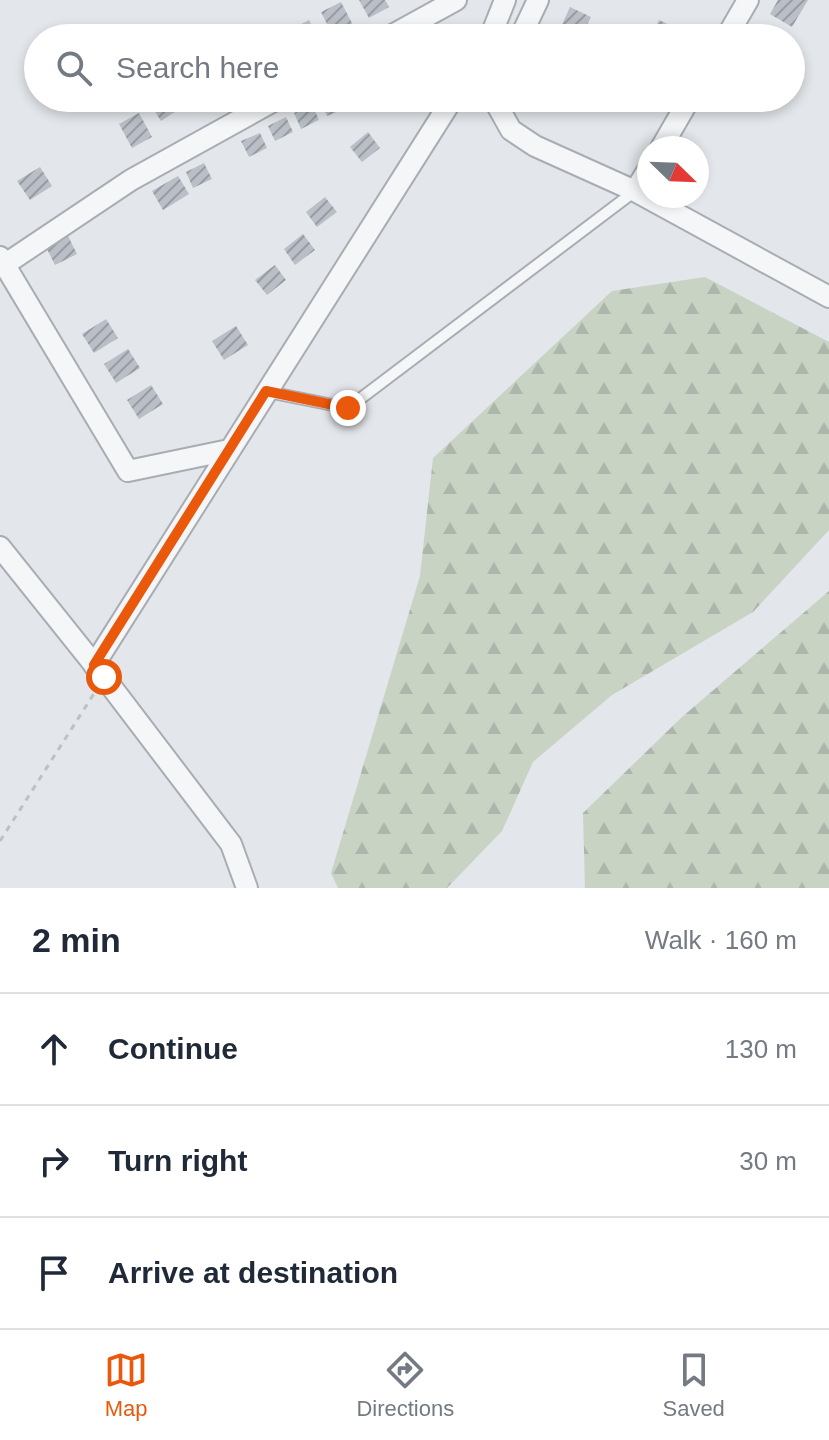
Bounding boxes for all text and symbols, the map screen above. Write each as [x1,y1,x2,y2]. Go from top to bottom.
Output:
search box [24,24,805,112]
icon: search [52,46,96,90]
text: Search here [116,51,279,84]
north arrow [637,136,709,208]
route end [330,390,366,426]
route start [86,659,122,695]
text: 2 min [32,921,121,959]
text: Walk · 160 m [645,925,797,955]
icon: ahead [32,1027,76,1071]
text: Continue [108,1032,238,1065]
text: 130 m [725,1034,797,1064]
icon: right [32,1139,76,1183]
text: Turn right [108,1144,247,1177]
text: 30 m [739,1146,797,1176]
icon: arrive [32,1251,76,1295]
text: Arrive at destination [108,1256,398,1289]
tab: Map [104,1348,148,1422]
tab: Directions [356,1348,454,1422]
tab: Saved [662,1348,725,1422]

